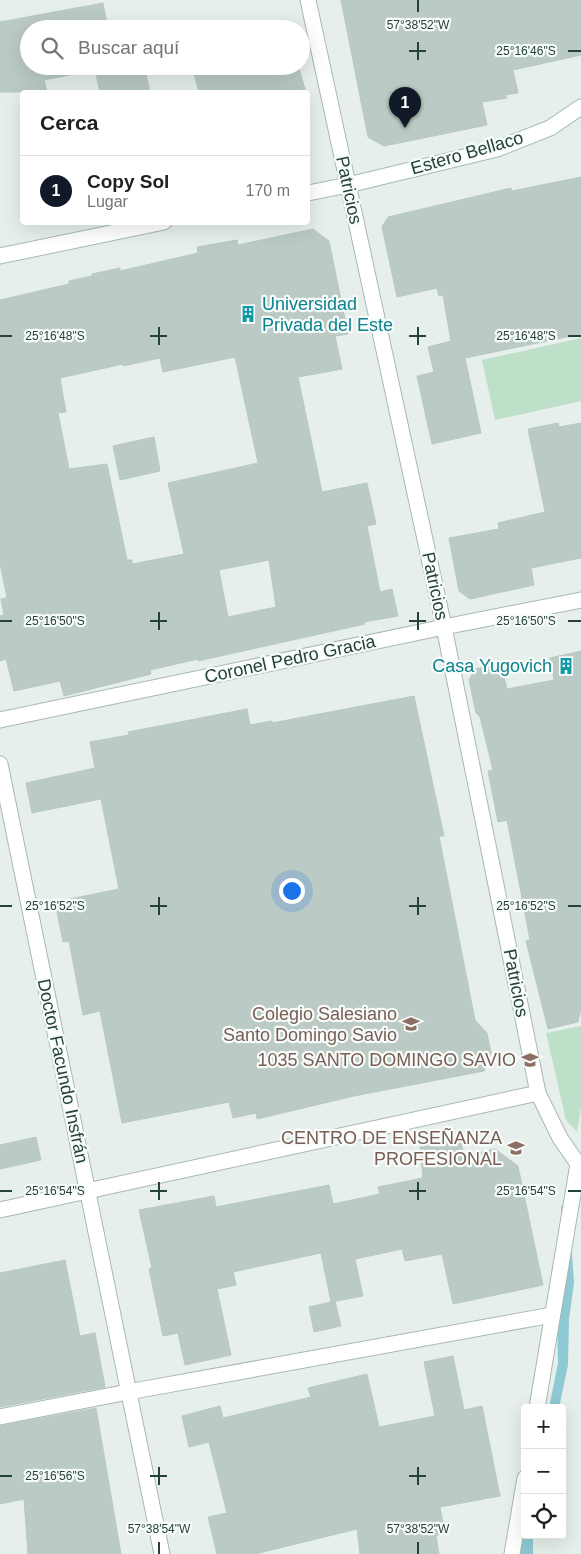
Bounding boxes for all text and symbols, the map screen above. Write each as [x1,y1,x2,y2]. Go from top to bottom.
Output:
text: 57°38'52"W [387,18,450,32]
search box [20,20,310,75]
icon: search [38,34,66,62]
text: Buscar aquí [78,37,179,58]
text: 25°16'46"S [496,44,556,58]
pin: 1 [389,87,421,128]
text: Cerca [40,111,98,134]
street label: Estero Bellaco [408,127,526,179]
street label: Patricios [332,154,366,226]
text: Copy Sol [87,171,169,192]
text: 1 [52,182,60,199]
text: 170 m [246,182,290,199]
text: Lugar [87,193,128,210]
place label: Universidad Privada del Este [262,294,393,335]
building icon: Universidad Privada del Este [238,304,258,324]
text: 25°16'48"S [25,329,85,343]
text: 25°16'48"S [496,329,556,343]
street label: Patricios [418,550,452,622]
text: 25°16'50"S [25,614,85,628]
text: 25°16'50"S [496,614,556,628]
street label: Coronel Pedro Gracia [203,631,378,687]
place label: Casa Yugovich [432,656,552,676]
building icon: Casa Yugovich [556,656,576,676]
your location [279,878,305,904]
text: 25°16'52"S [25,899,85,913]
text: 25°16'52"S [496,899,556,913]
street label: Patricios [500,947,532,1019]
street label: Doctor Facundo Insfrán [34,977,92,1165]
place label: Colegio Salesiano Santo Domingo Savio [223,1004,397,1045]
school or university icon: Colegio Salesiano Santo Domingo Savio [401,1014,421,1034]
place label: 1035 SANTO DOMINGO SAVIO [258,1050,516,1070]
school or university icon: 1035 SANTO DOMINGO SAVIO [520,1050,540,1070]
place label: CENTRO DE ENSEÑANZA PROFESIONAL [281,1127,502,1169]
school or university icon: CENTRO DE ENSEÑANZA PROFESIONAL [506,1138,526,1158]
text: 25°16'54"S [25,1184,85,1198]
text: 25°16'54"S [496,1184,556,1198]
map controls [521,1404,566,1539]
button: + [521,1404,566,1449]
button: − [521,1449,566,1494]
text: 25°16'56"S [25,1469,85,1483]
button: locate [521,1494,566,1539]
text: 57°38'54"W [128,1522,191,1536]
text: 57°38'52"W [387,1522,450,1536]

